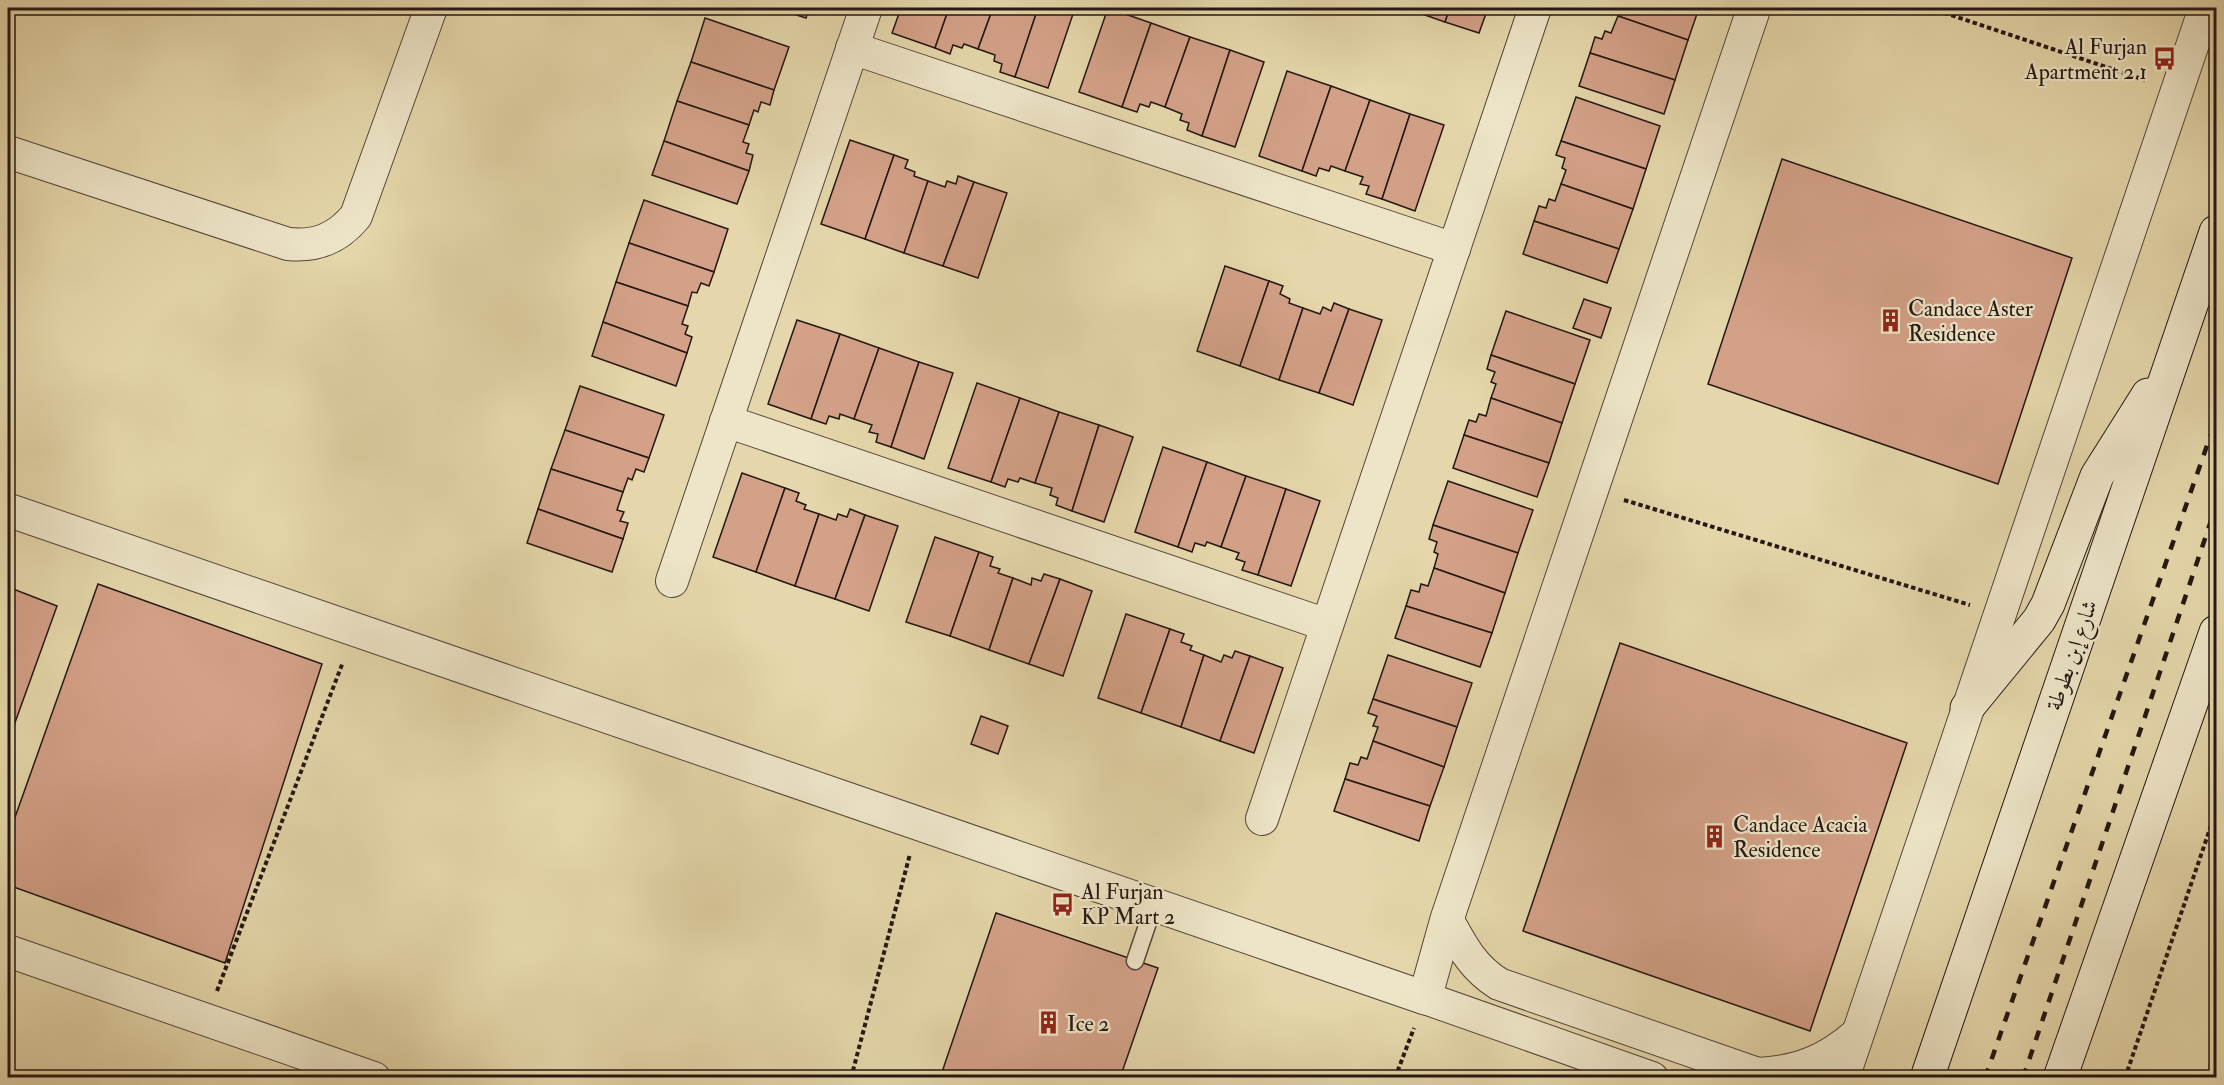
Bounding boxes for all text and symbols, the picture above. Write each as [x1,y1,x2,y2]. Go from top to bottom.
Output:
place label: Al Furjan Apartment 2 1 [2024,33,2147,87]
bus stop icon: Al Furjan Apartment 2 1 [2152,46,2178,72]
place label: Candace Aster Residence [1908,295,2034,348]
building icon: Candace Aster Residence [1877,308,1903,334]
street label: شارع إبن بطوطة [2040,596,2108,716]
place label: Candace Acacia Residence [1733,811,1869,864]
building icon: Candace Acacia Residence [1702,824,1728,850]
place label: Al Furjan KP Mart 2 [1080,878,1175,931]
bus stop icon: Al Furjan KP Mart 2 [1050,891,1076,917]
building icon: Ice 2 [1036,1010,1062,1036]
place label: Ice 2 [1067,1010,1109,1038]

